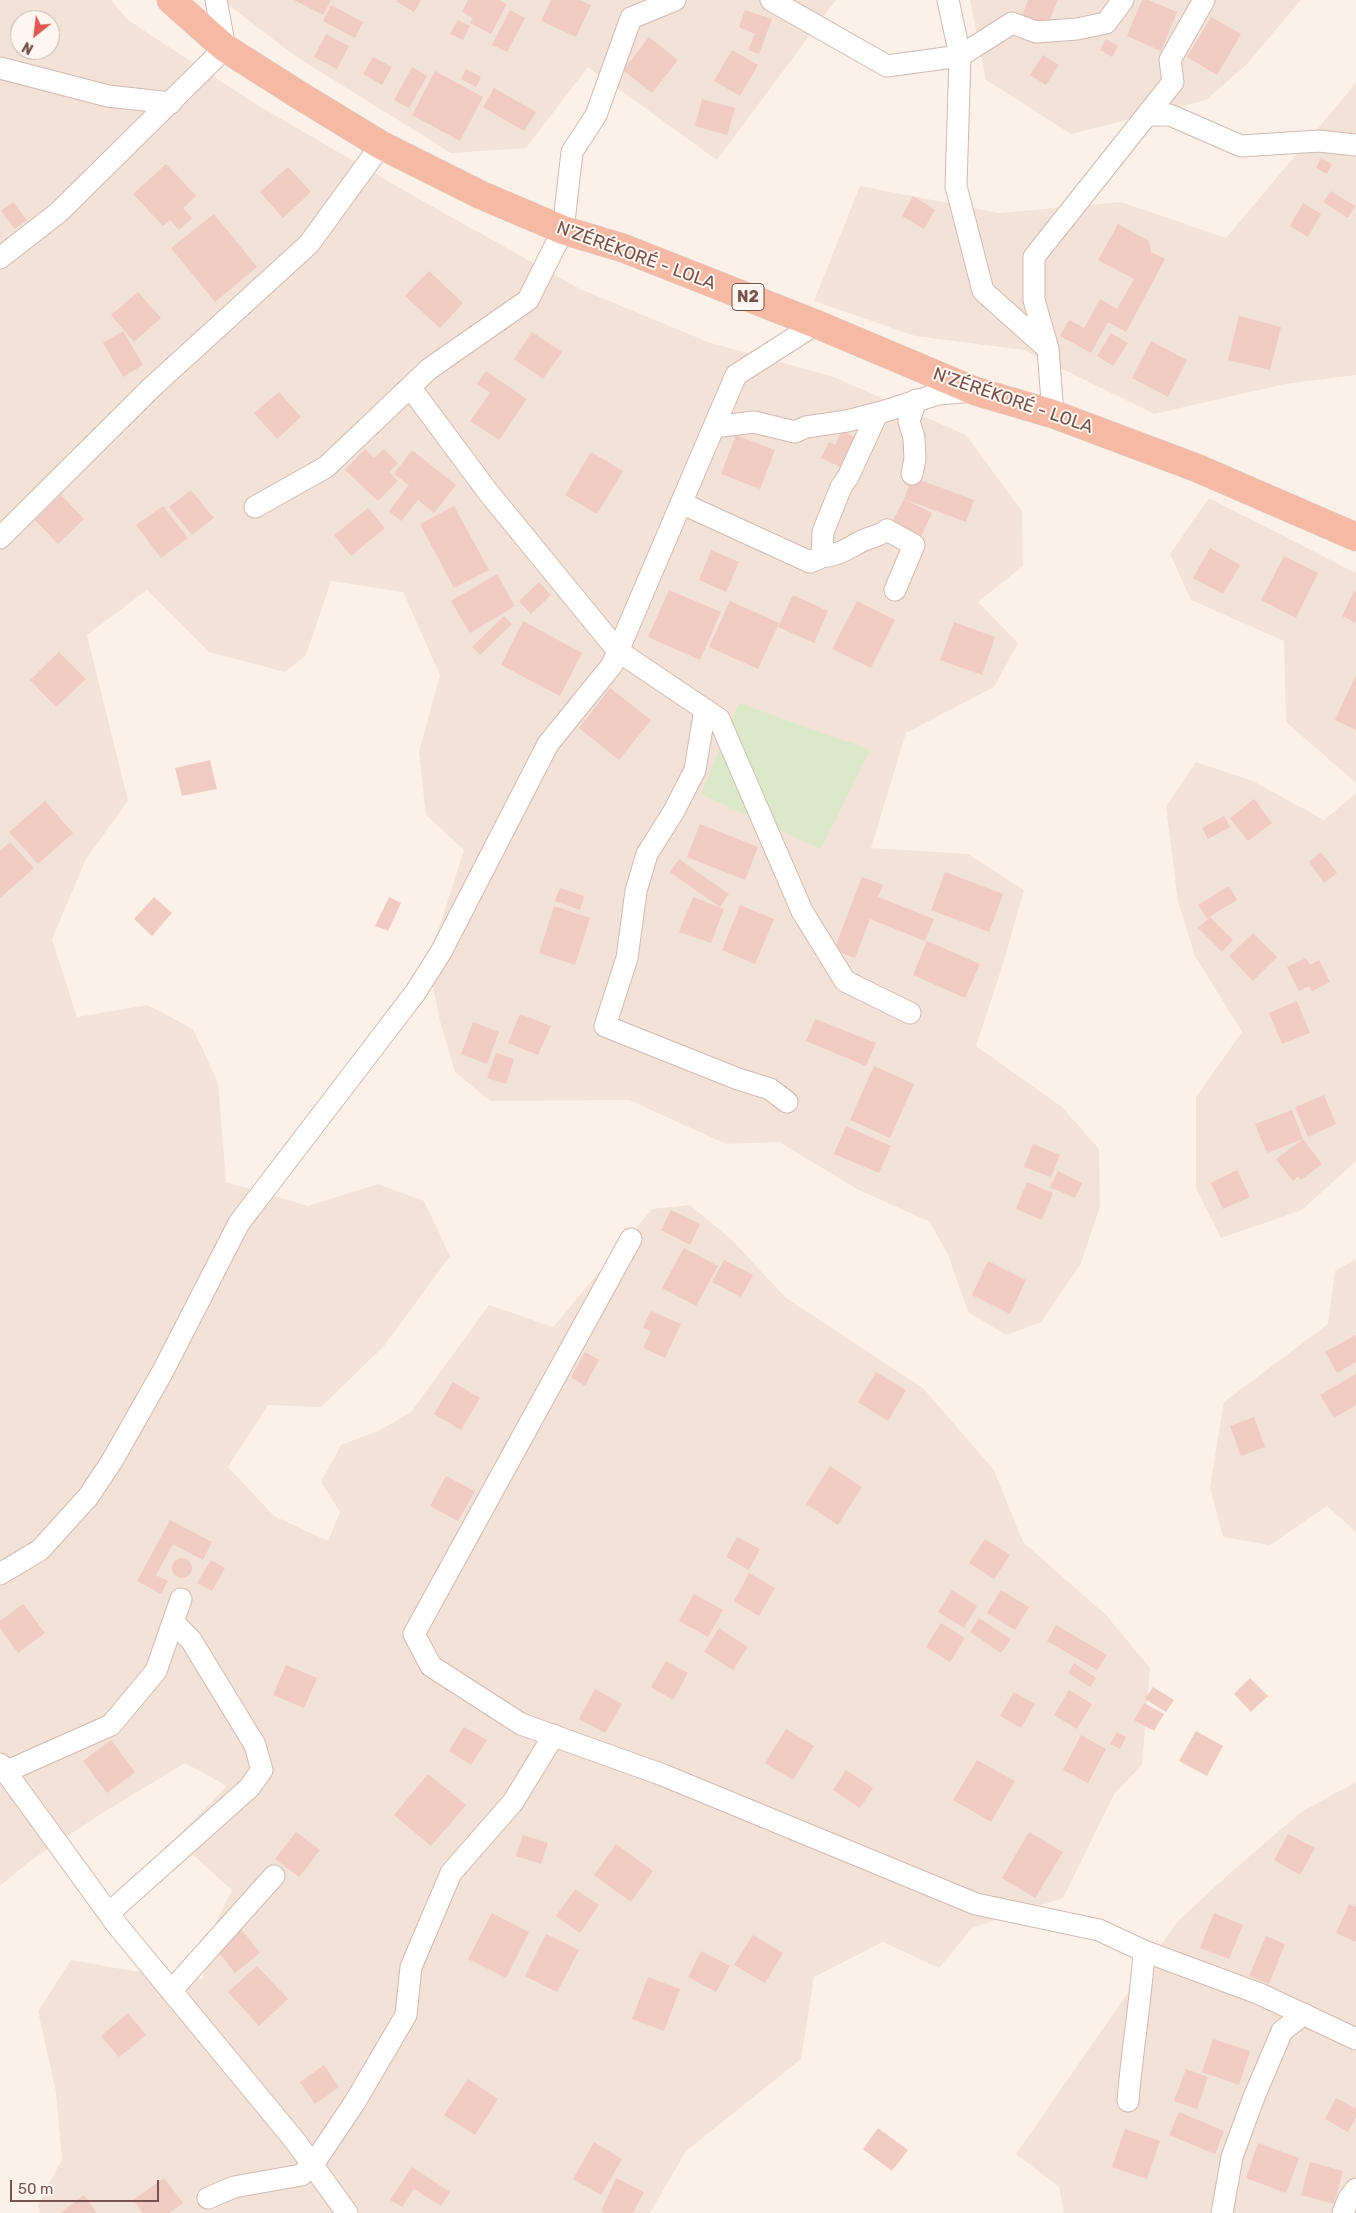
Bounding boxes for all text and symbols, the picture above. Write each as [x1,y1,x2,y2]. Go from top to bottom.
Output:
north arrow [10,10,60,60]
text: N [19,38,37,58]
street label: N'ZÉRÉKORÉ - LOLA [553,217,719,295]
road number: N2 [732,284,764,310]
street label: N'ZÉRÉKORÉ - LOLA [930,363,1096,439]
scale bar [12,2170,161,2202]
text: 50 m [18,2180,53,2198]

